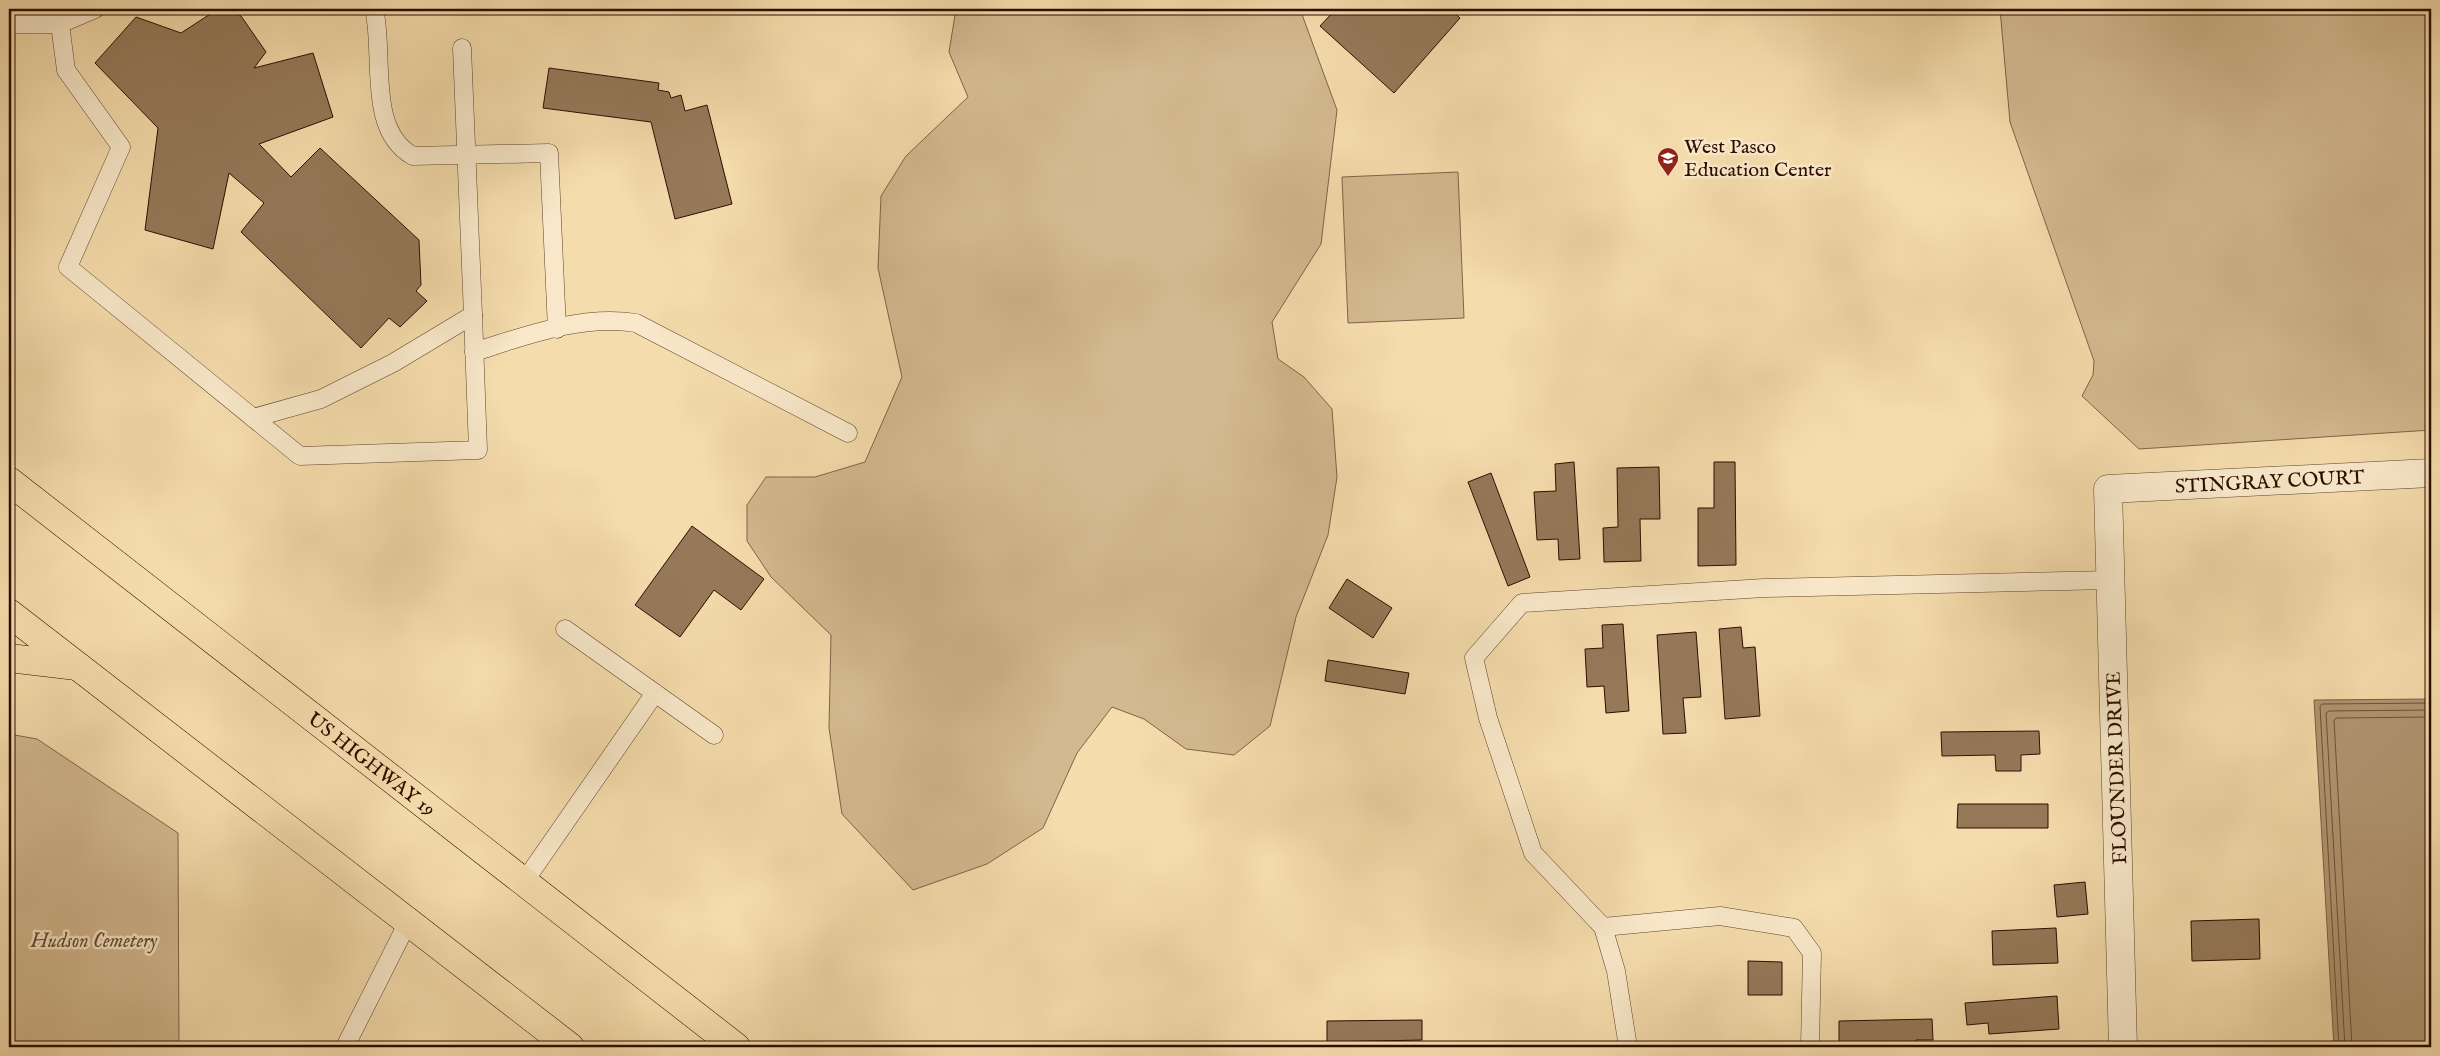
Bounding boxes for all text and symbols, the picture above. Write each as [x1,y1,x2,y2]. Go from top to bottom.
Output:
place label: West Pasco Education Center [1684,135,1832,183]
school or university icon: West Pasco Education Center [1656,146,1680,177]
street label: STINGRAY COURT [2174,465,2365,500]
street label: FLOUNDER DRIVE [2102,671,2133,865]
street label: US HIGHWAY 19 [302,707,440,822]
park label: Hudson Cemetery [30,929,158,954]

